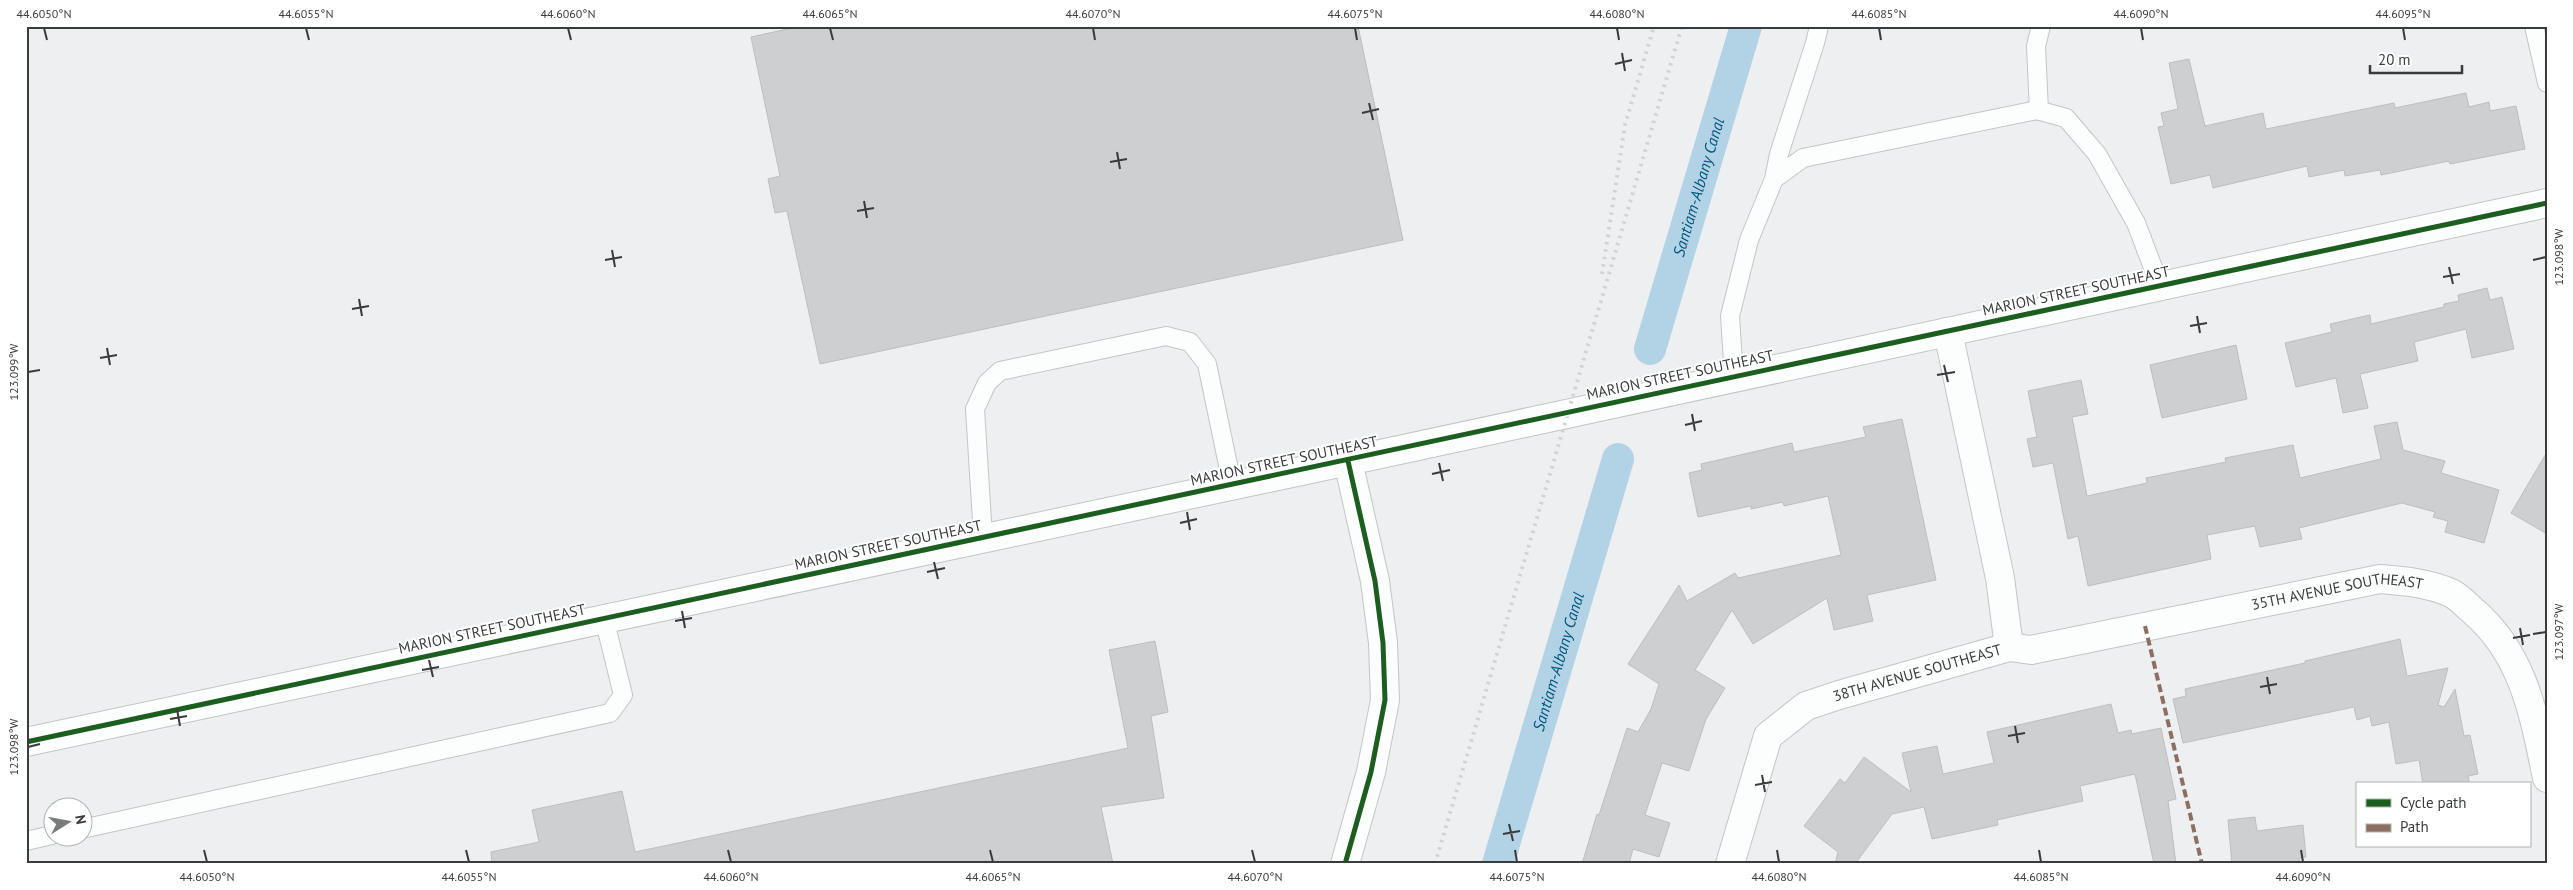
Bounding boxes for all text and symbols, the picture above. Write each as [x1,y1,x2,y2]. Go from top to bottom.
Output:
text: 44.6050°N [17,6,71,21]
text: 44.6055°N [279,6,333,21]
text: 44.6060°N [541,6,595,21]
text: 44.6065°N [803,6,857,21]
text: 44.6070°N [1066,6,1120,21]
text: 44.6075°N [1328,6,1382,21]
text: 44.6080°N [1590,6,1644,21]
text: 44.6085°N [1852,6,1906,21]
text: 44.6090°N [2114,6,2168,21]
text: 44.6095°N [2376,6,2430,21]
scale bar [2370,42,2463,74]
text: 20 m [2378,50,2411,69]
water label: Santiam-Albany Canal [1668,115,1728,259]
text: 123.098°W [2551,229,2566,285]
street label: MARION STREET SOUTHEAST [1981,261,2172,320]
text: 123.099°W [6,344,21,400]
street label: MARION STREET SOUTHEAST [1585,345,1776,404]
street label: MARION STREET SOUTHEAST [1189,431,1380,490]
street label: MARION STREET SOUTHEAST [793,515,984,574]
street label: 35TH AVENUE SOUTHEAST [2250,569,2426,614]
water label: Santiam-Albany Canal [1528,589,1588,733]
street label: MARION STREET SOUTHEAST [397,599,588,658]
text: 123.097°W [2551,604,2566,660]
street label: 38TH AVENUE SOUTHEAST [1830,639,2004,705]
text: 123.098°W [6,719,21,775]
legend [2356,782,2530,848]
text: Cycle path [2400,793,2466,812]
north arrow [42,798,92,848]
text: N [71,813,90,826]
text: Path [2400,817,2429,836]
text: 44.6050°N [180,869,234,884]
text: 44.6055°N [442,869,496,884]
text: 44.6060°N [704,869,758,884]
text: 44.6065°N [966,869,1020,884]
text: 44.6070°N [1228,869,1282,884]
text: 44.6075°N [1490,869,1544,884]
text: 44.6080°N [1752,869,1806,884]
text: 44.6085°N [2014,869,2068,884]
text: 44.6090°N [2276,869,2330,884]

